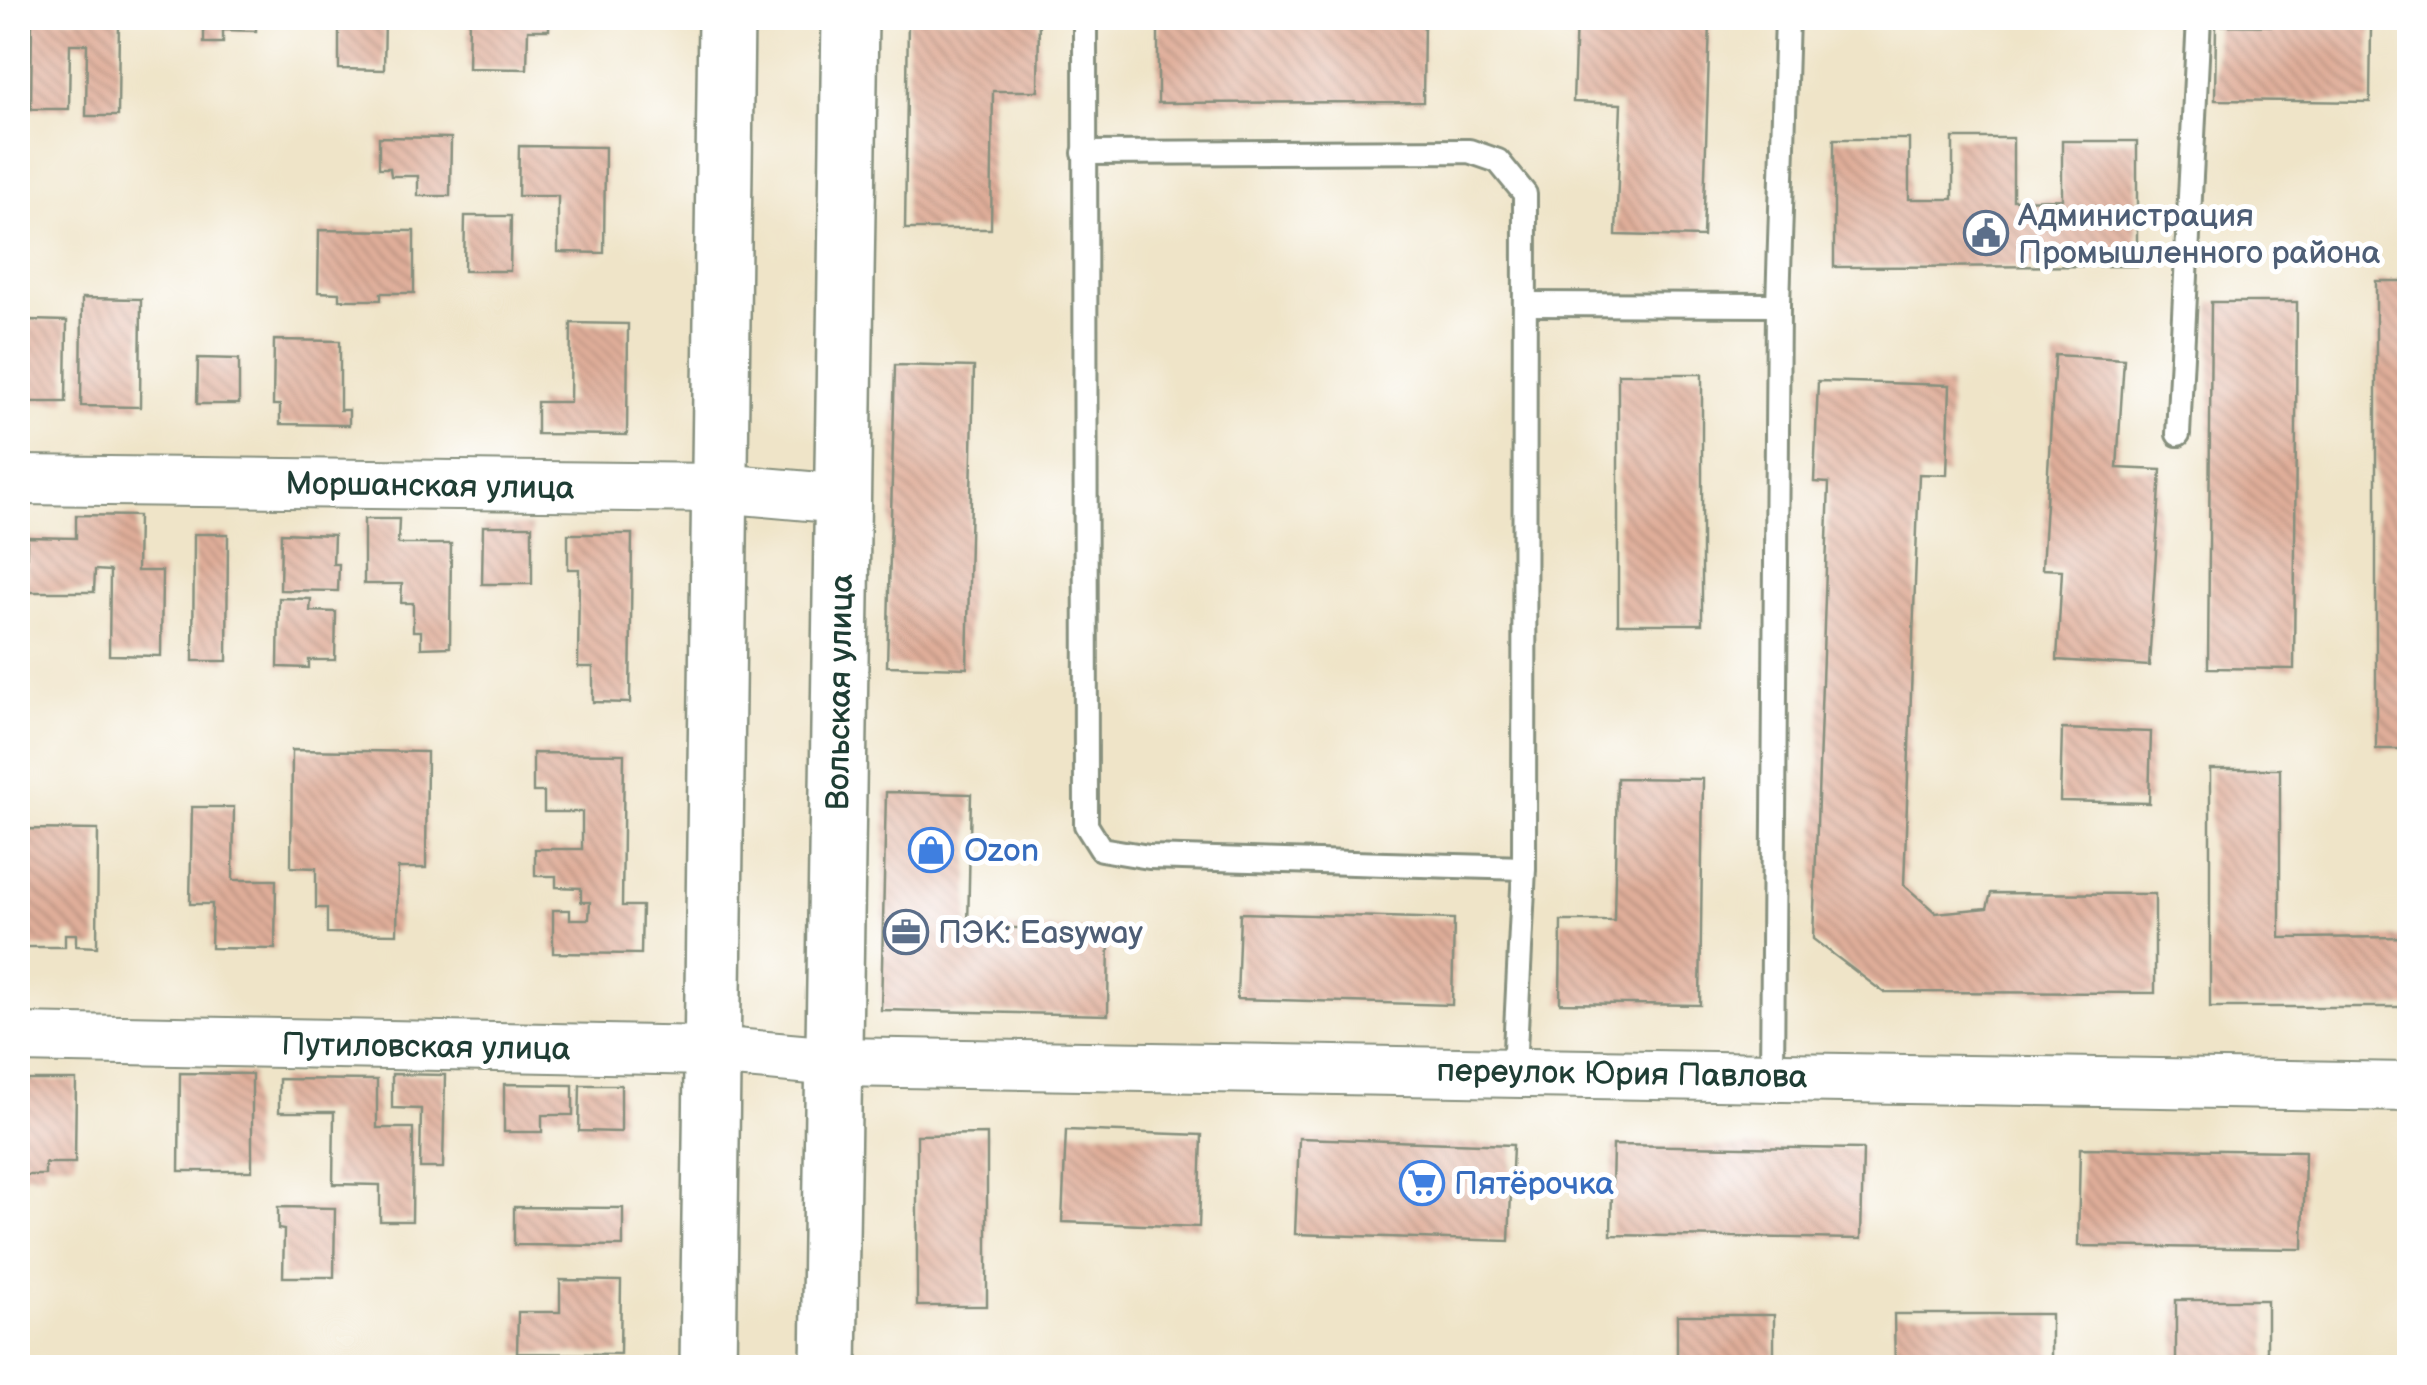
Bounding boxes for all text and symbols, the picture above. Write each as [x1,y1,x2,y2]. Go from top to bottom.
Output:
place label: Администрация Промышленного района [2017,197,2381,273]
public building icon: Администрация Промышленного района [1963,210,2009,256]
street label: Моршанская улица [285,464,575,509]
street label: Вольская улица [819,573,862,811]
shop icon: Ozon [908,827,954,873]
place label: Ozon [964,832,1039,871]
office icon: ПЭК: Easyway [883,909,929,955]
place label: ПЭК: Easyway [938,914,1144,953]
street label: Путиловская улица [281,1025,571,1070]
street label: переулок Юрия Павлова [1436,1052,1808,1097]
supermarket icon: Пятёрочка [1399,1160,1445,1206]
place label: Пятёрочка [1454,1165,1614,1204]

